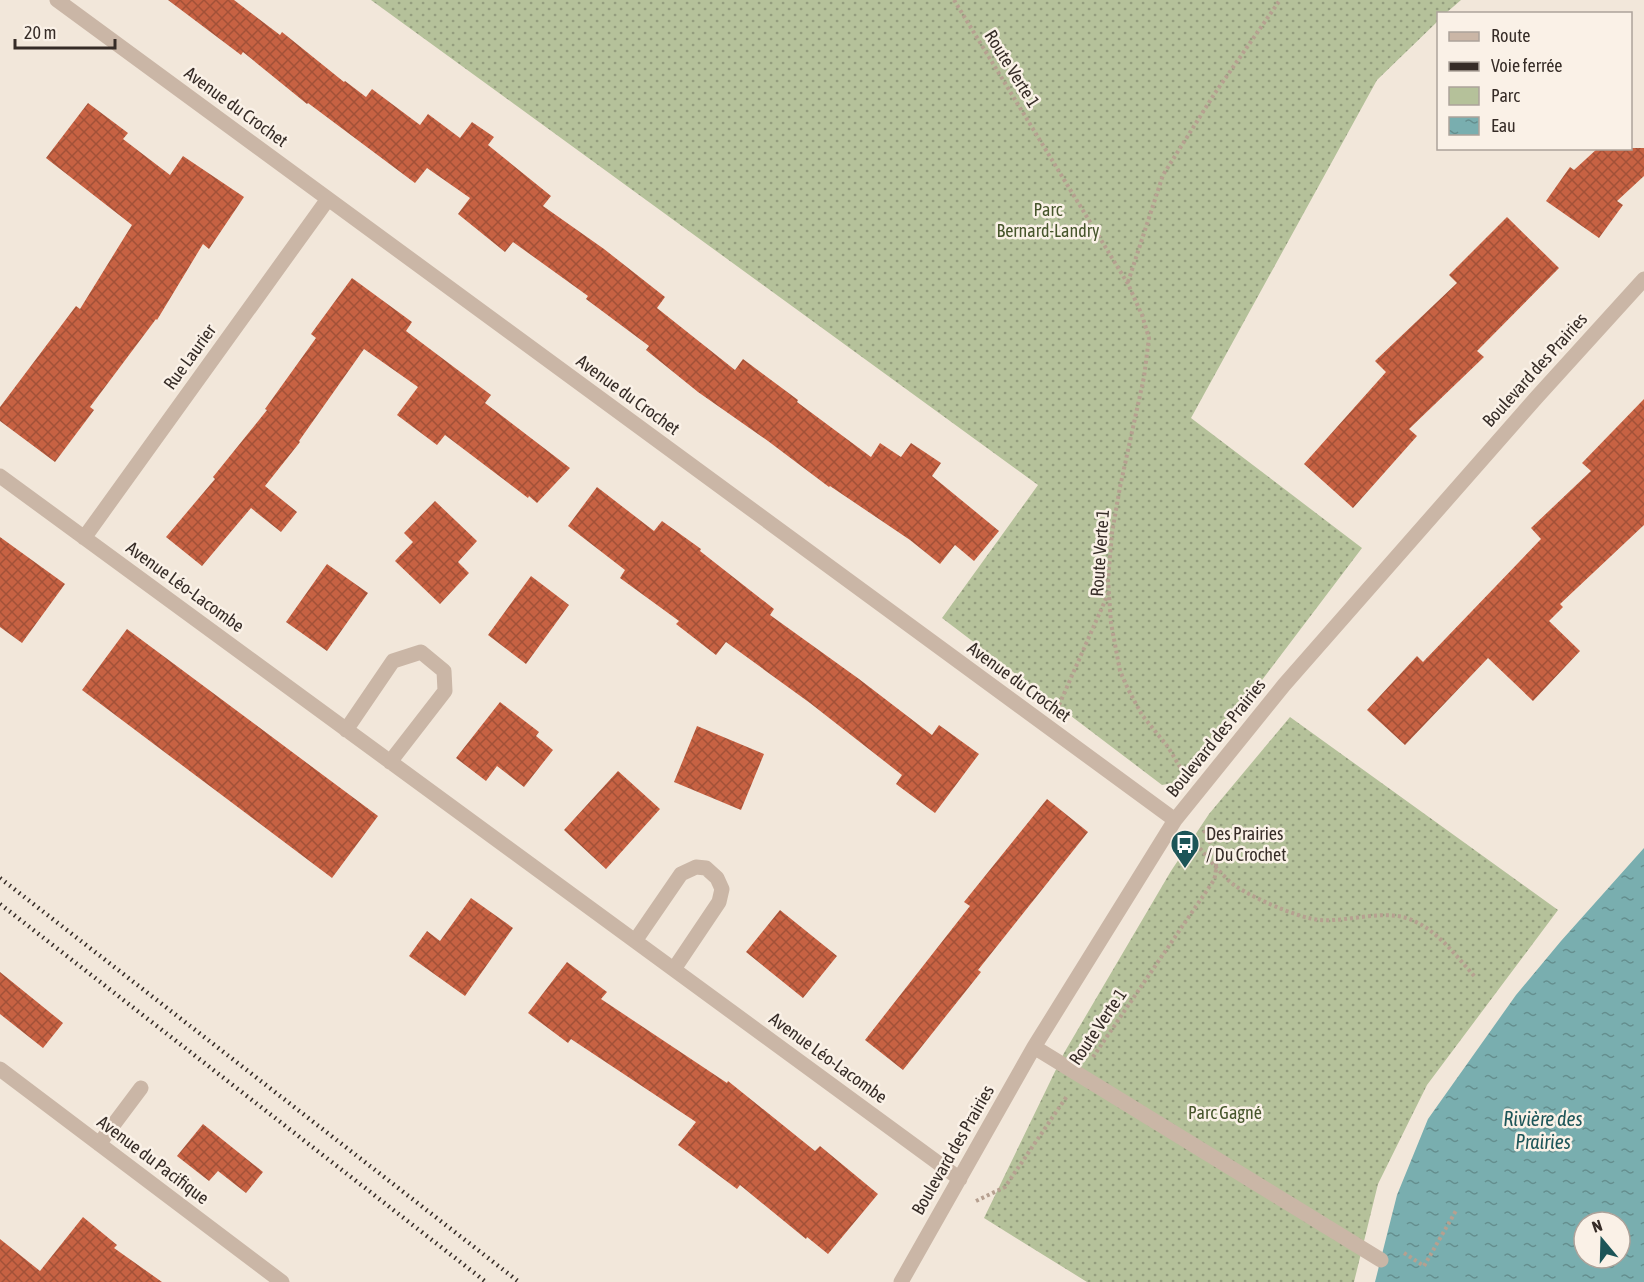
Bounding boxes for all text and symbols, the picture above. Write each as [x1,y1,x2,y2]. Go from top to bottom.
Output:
scale bar [15,12,116,50]
legend [1437,12,1632,150]
text: 20 m [24,22,56,43]
text: Route [1491,25,1530,46]
street label: Route Verte 1 [980,26,1045,111]
text: Voie ferrée [1491,55,1563,76]
street label: Avenue du Crochet [181,62,292,151]
text: Parc [1491,85,1520,106]
text: Eau [1491,115,1516,136]
park label: Parc Bernard-Landry [997,199,1099,241]
street label: Boulevard des Prairies [1478,308,1591,431]
street label: Rue Laurier [159,320,221,393]
street label: Avenue du Crochet [573,350,684,439]
street label: Route Verte 1 [1086,509,1113,597]
street label: Avenue Léo-Lacombe [122,537,248,636]
street label: Avenue du Crochet [964,637,1075,726]
street label: Boulevard des Prairies [1162,674,1270,801]
place label: Des Prairies / Du Crochet [1206,823,1286,865]
bus stop icon: Des Prairies / Du Crochet [1169,828,1201,870]
street label: Route Verte 1 [1064,985,1131,1069]
street label: Avenue Léo-Lacombe [765,1008,891,1107]
street label: Boulevard des Prairies [907,1081,998,1218]
park label: Parc Gagné [1188,1102,1262,1123]
water label: Rivière des Prairies [1503,1107,1583,1153]
street label: Avenue du Pacifique [93,1111,213,1208]
north arrow [1572,1210,1632,1270]
text: N [1590,1216,1605,1236]

